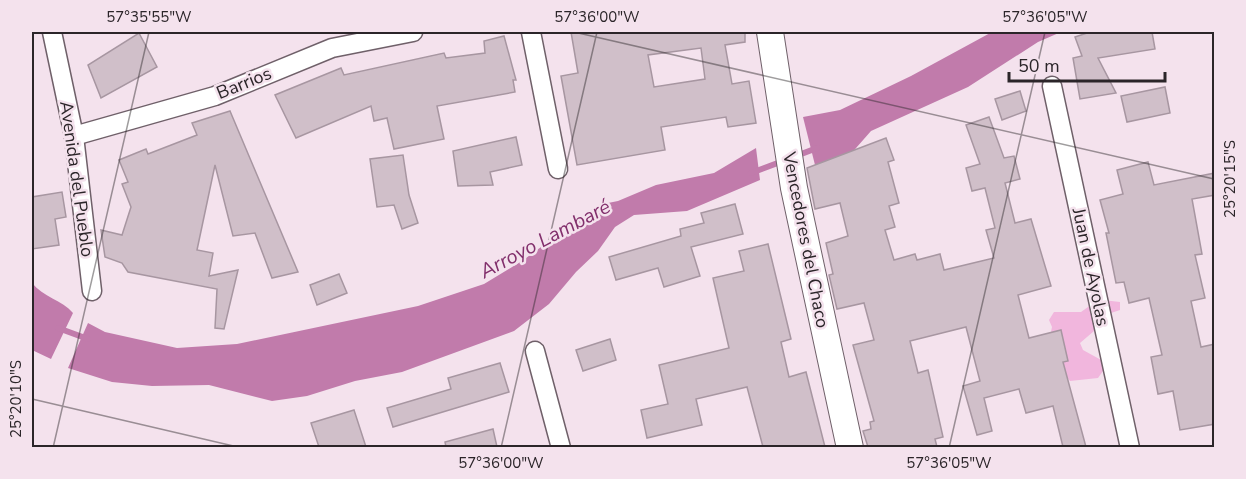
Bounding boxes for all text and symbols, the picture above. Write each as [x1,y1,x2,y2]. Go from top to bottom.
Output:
text: 57°35'55"W [106,7,192,27]
text: 57°36'00"W [554,7,640,27]
text: 57°36'05"W [1002,7,1088,27]
scale bar [1009,45,1165,83]
text: 50 m [1018,54,1060,78]
street label: Barrios [213,61,275,105]
street label: Avenida del Pueblo [54,100,100,258]
text: 25°20'15"S [1220,140,1240,218]
street label: Vencedores del Chaco [777,149,835,330]
water label: Arroyo Lambaré [474,193,616,285]
street label: Juan de Ayolas [1067,205,1115,328]
text: 25°20'10"S [6,360,26,438]
text: 57°36'00"W [458,453,544,473]
text: 57°36'05"W [906,453,992,473]

